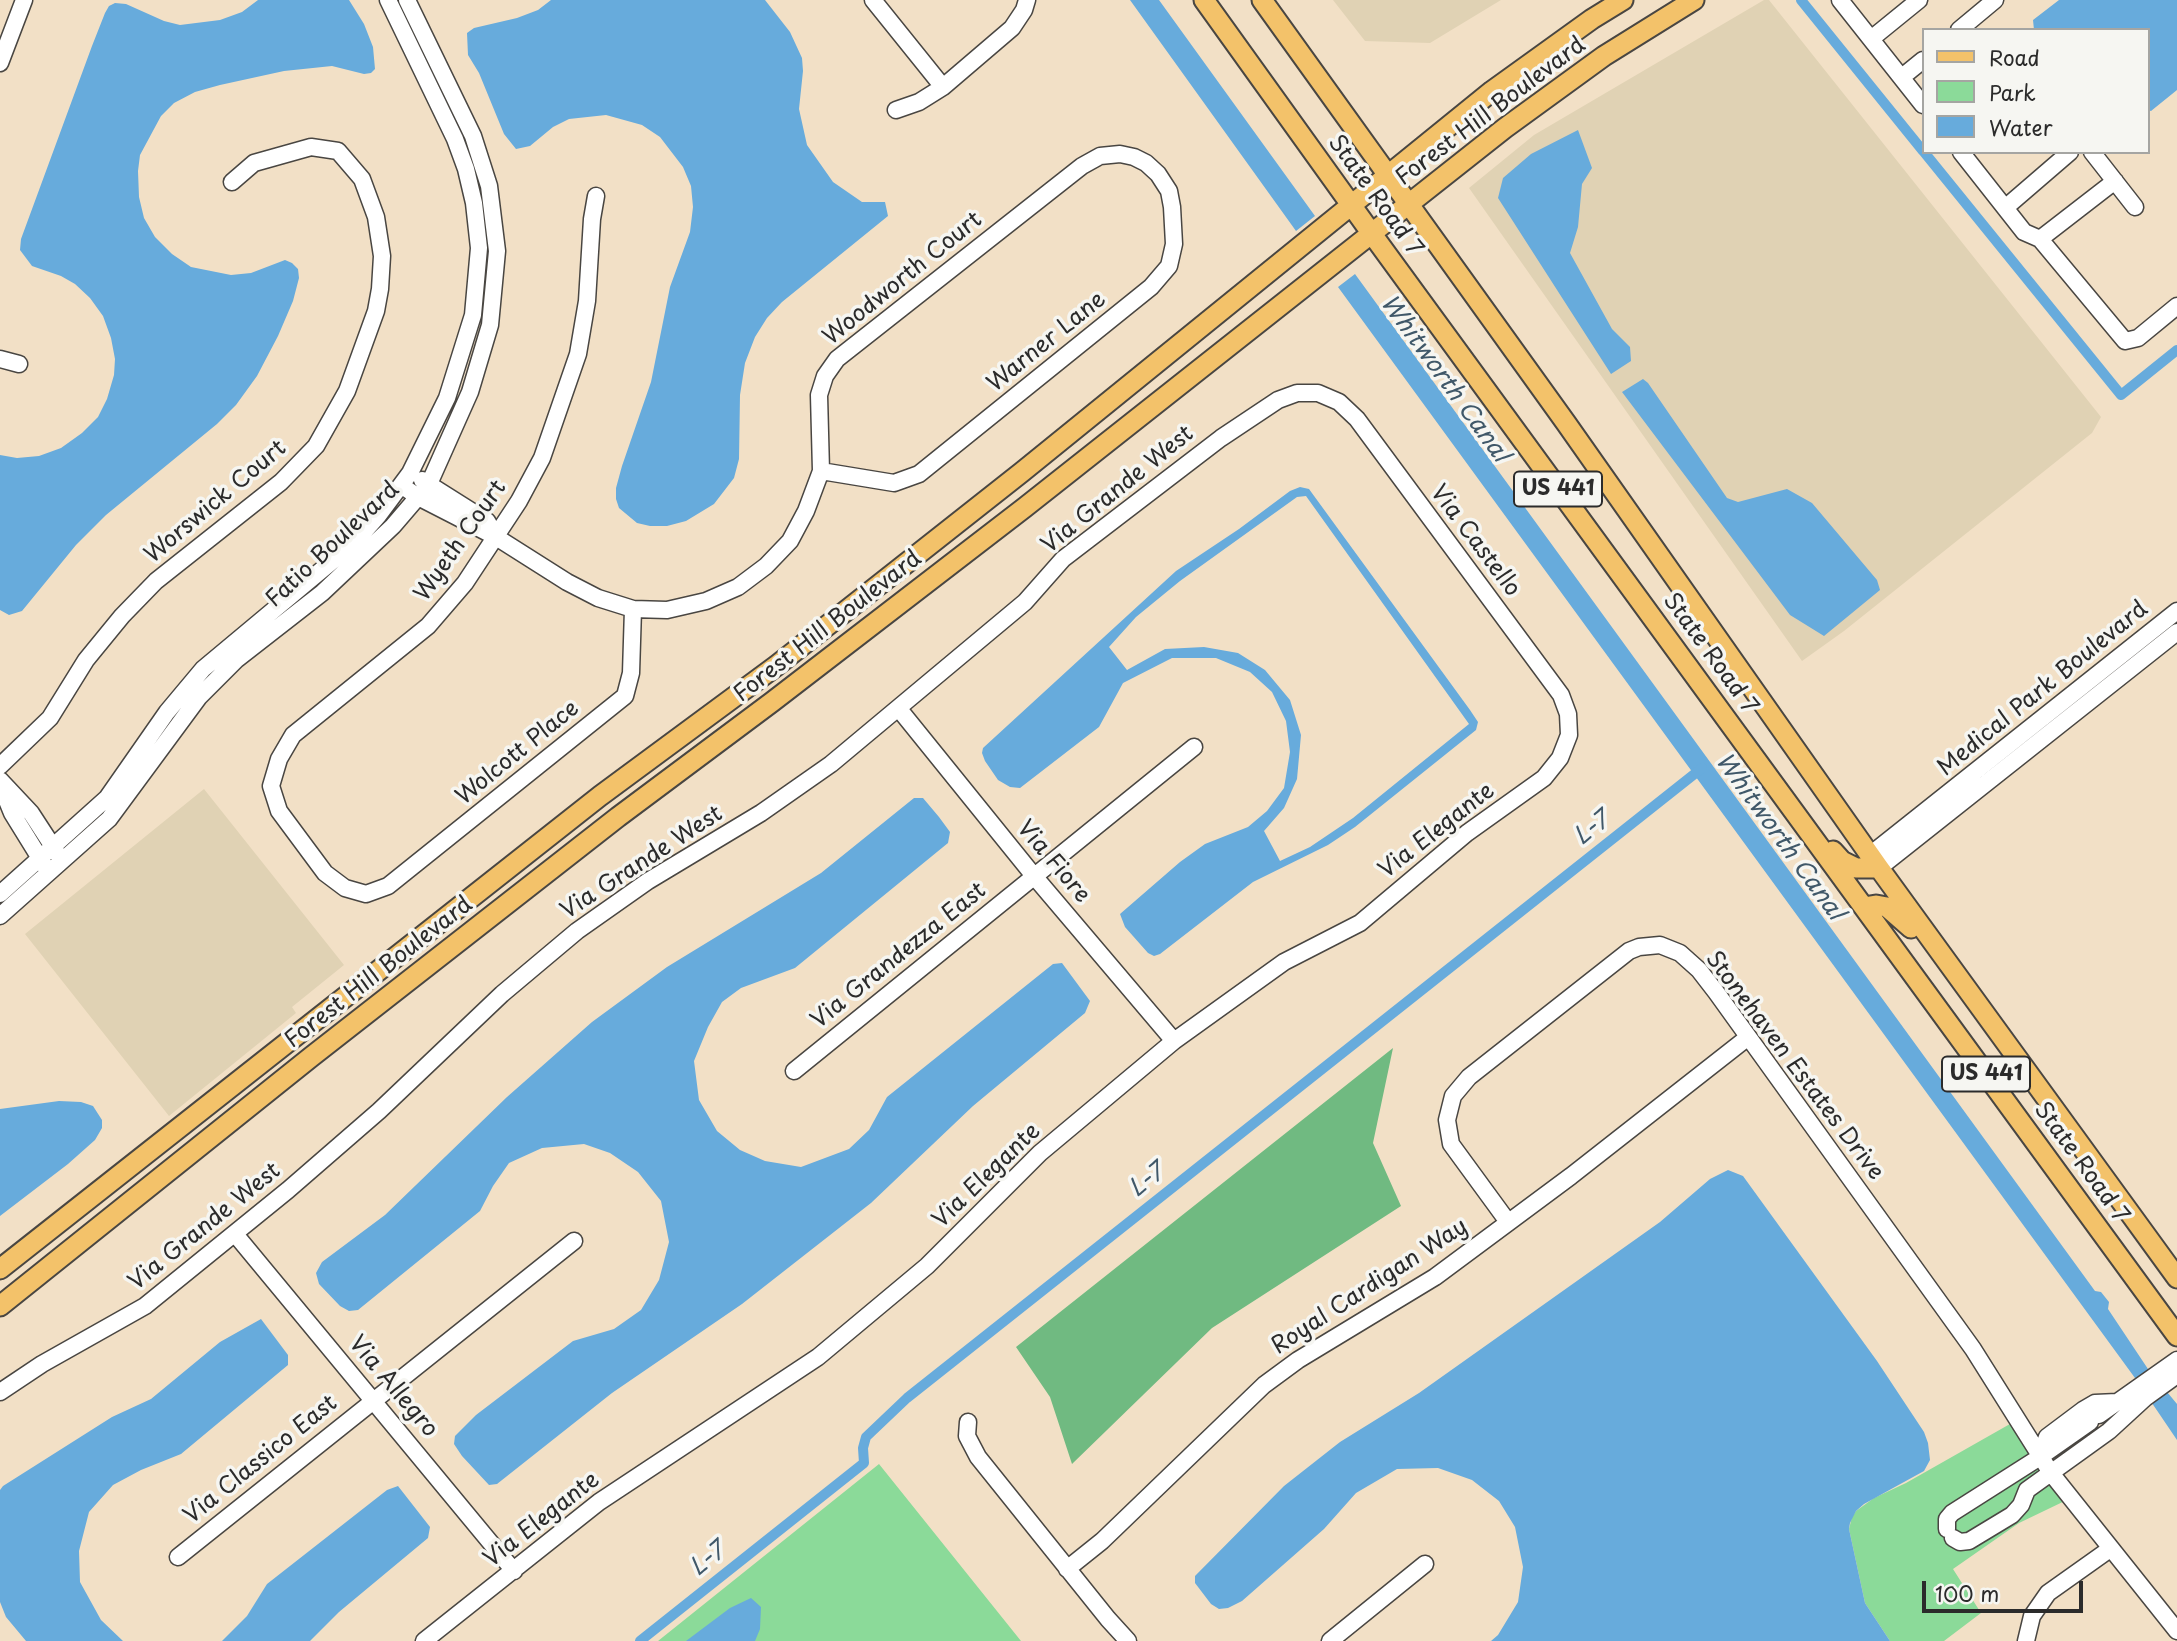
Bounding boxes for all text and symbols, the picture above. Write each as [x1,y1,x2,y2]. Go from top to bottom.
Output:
legend [1922,28,2149,154]
street label: Forest Hill Boulevard [1391,32,1591,192]
text: Road [1989,41,2040,73]
text: Park [1989,76,2036,108]
text: Water [1989,111,2052,143]
street label: State Road 7 [1322,130,1428,262]
street label: Woodworth Court [818,207,988,351]
street label: Warner Lane [982,286,1112,398]
water label: Whitworth Canal [1374,290,1514,468]
street label: Via Grande West [1037,420,1199,560]
street label: Worswick Court [140,435,292,569]
road number: US 441 [1514,472,1602,506]
street label: Wyeth Court [409,475,513,607]
street label: Fatio Boulevard [261,476,405,614]
street label: Via Castello [1424,480,1526,602]
street label: Forest Hill Boulevard [729,545,927,709]
street label: State Road 7 [1657,588,1763,720]
street label: Medical Park Boulevard [1932,596,2154,782]
street label: Wolcott Place [451,695,585,811]
water label: Whitworth Canal [1709,748,1849,926]
street label: Via Elegante [1374,777,1500,885]
street label: Via Grande West [556,800,728,926]
water label: L-7 [1568,806,1616,852]
street label: Via Fiore [1011,815,1095,909]
street label: Via Grandezza East [806,877,992,1035]
street label: Forest Hill Boulevard [280,891,478,1055]
street label: Stonehaven Estates Drive [1699,946,1889,1186]
road number: US 441 [1942,1056,2030,1092]
street label: State Road 7 [2028,1097,2134,1229]
street label: Via Elegante [928,1118,1046,1234]
street label: Via Grande West [124,1157,286,1297]
water label: L-7 [1123,1158,1171,1204]
street label: Royal Cardigan Way [1267,1213,1473,1361]
street label: Via Allegro [343,1331,443,1443]
street label: Via Classico East [179,1390,343,1530]
street label: Via Elegante [479,1466,605,1574]
water label: L-7 [684,1537,732,1583]
scale bar [1925,1568,2086,1612]
text: 100 m [1935,1577,1999,1609]

